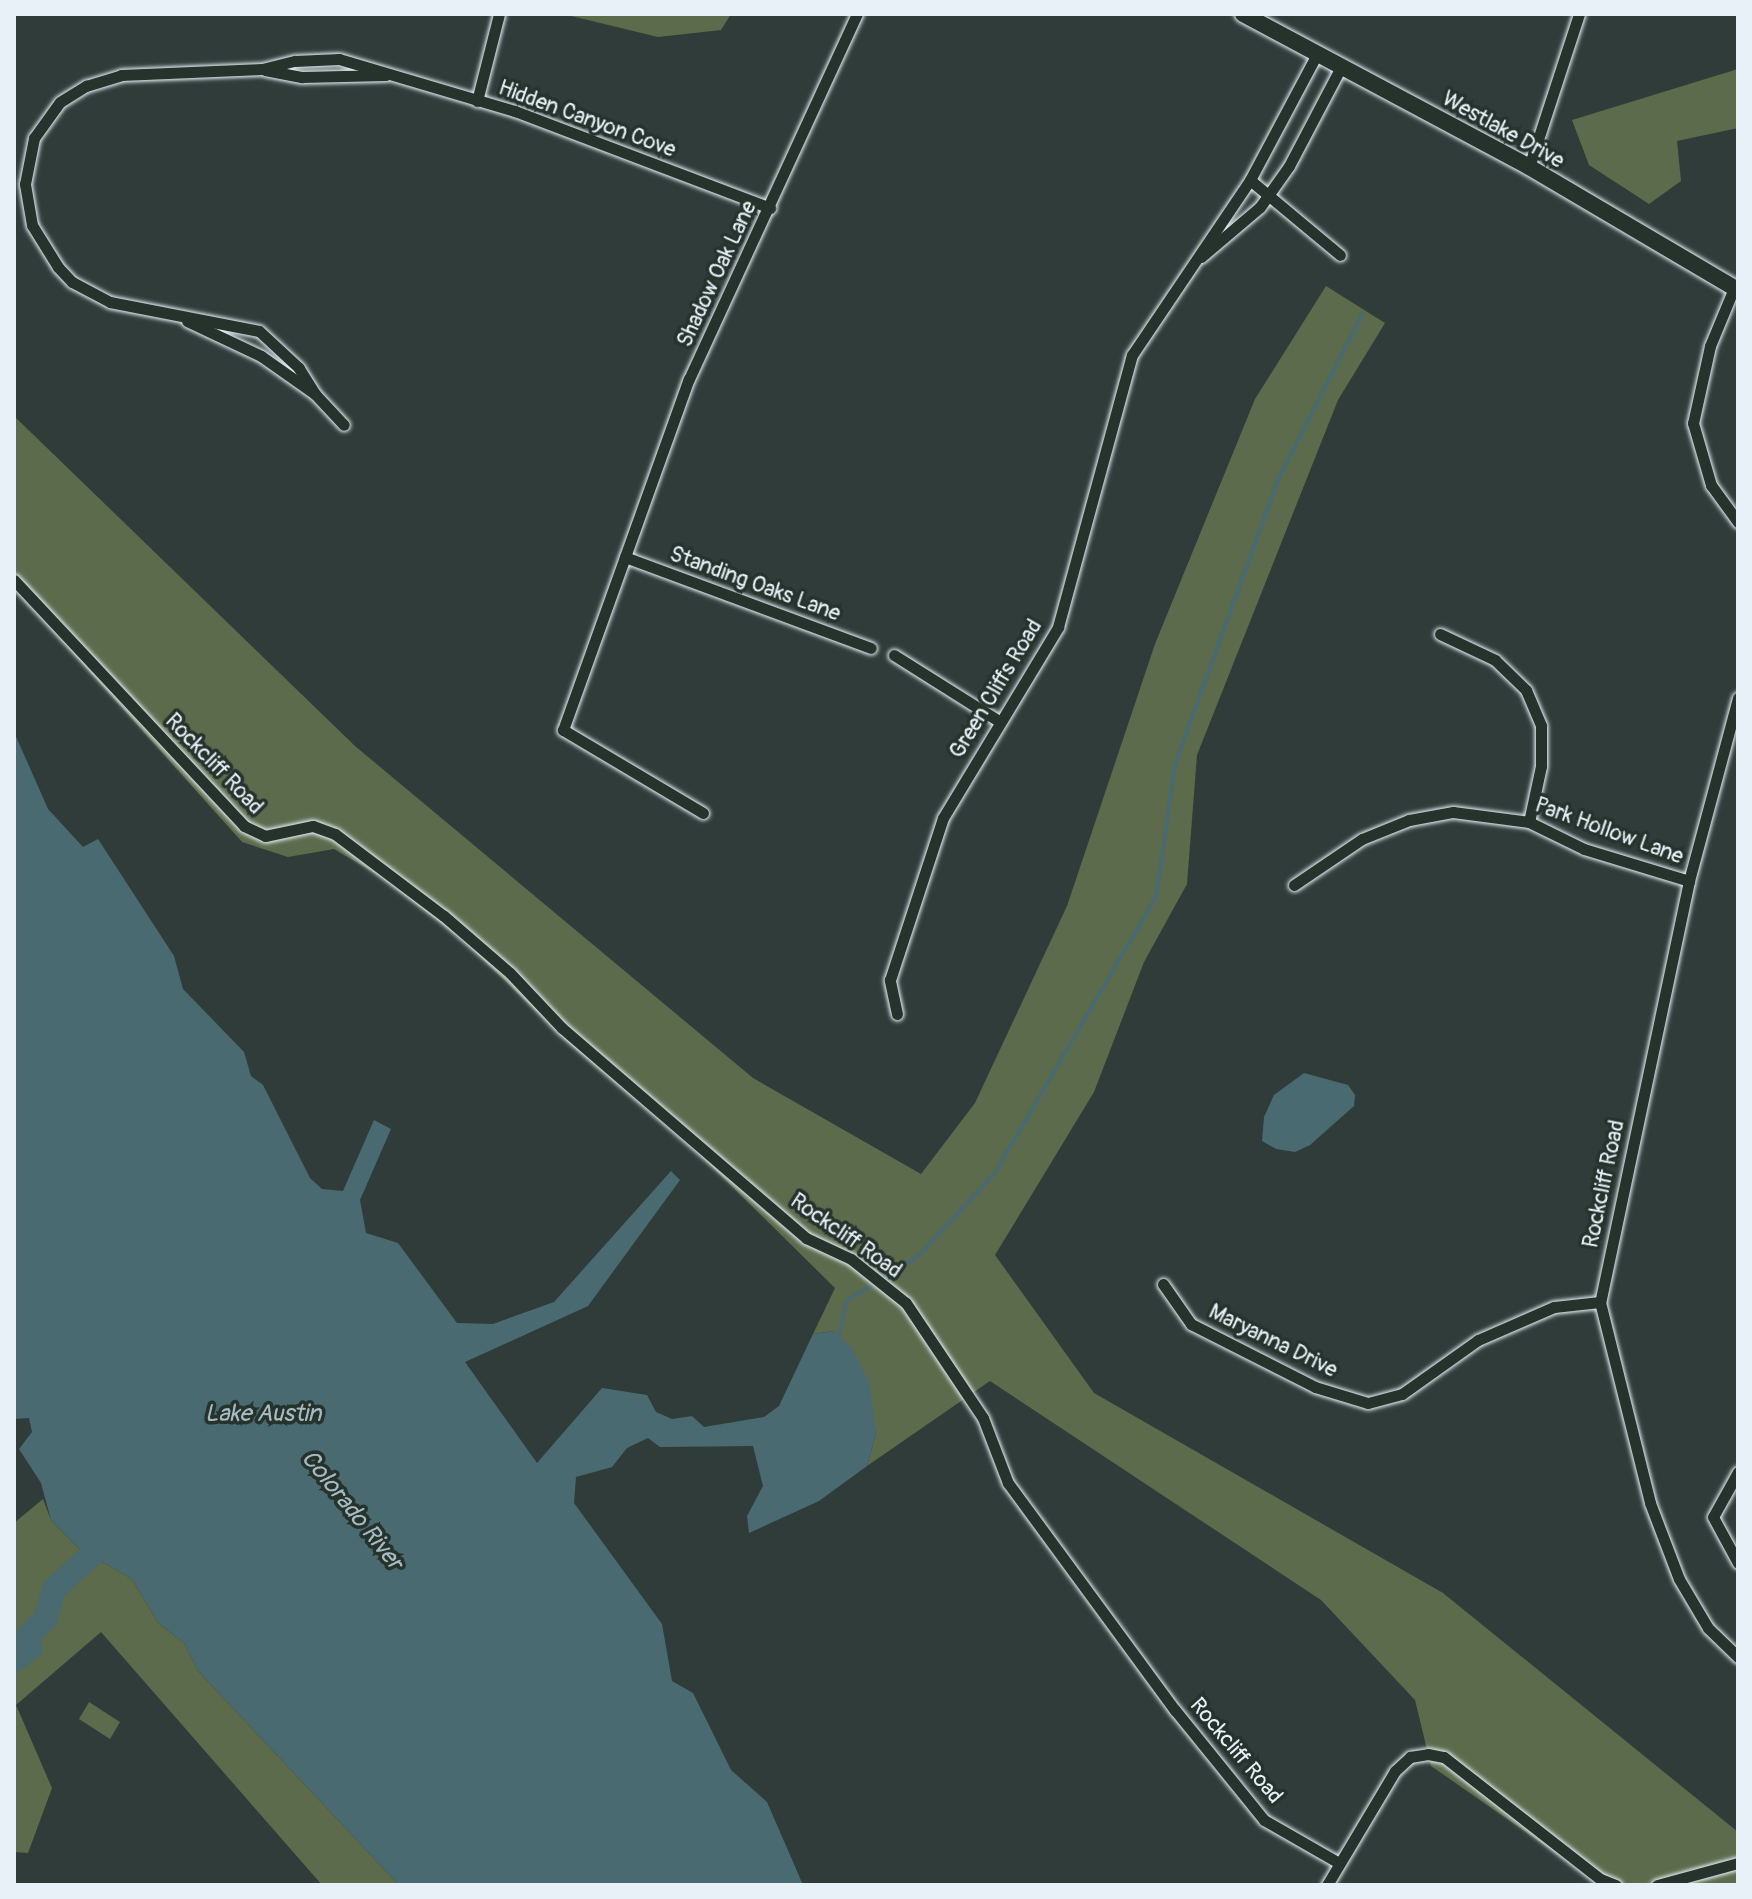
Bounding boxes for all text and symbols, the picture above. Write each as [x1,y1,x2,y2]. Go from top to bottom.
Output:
street label: Hidden Canyon Cove [495,75,679,163]
street label: Westlake Drive [1437,86,1569,174]
street label: Shadow Oak Lane [672,197,762,351]
street label: Standing Oaks Lane [666,541,844,627]
street label: Green Cliffs Road [944,615,1048,763]
street label: Rockcliff Road [159,708,269,820]
street label: Park Hollow Lane [1531,792,1687,870]
street label: Rockcliff Road [1578,1118,1630,1250]
street label: Rockcliff Road [785,1188,907,1284]
street label: Maryanna Drive [1204,1299,1342,1383]
water label: Lake Austin [205,1400,321,1428]
water label: Colorado River [295,1444,409,1576]
street label: Rockcliff Road [1184,1693,1288,1809]

